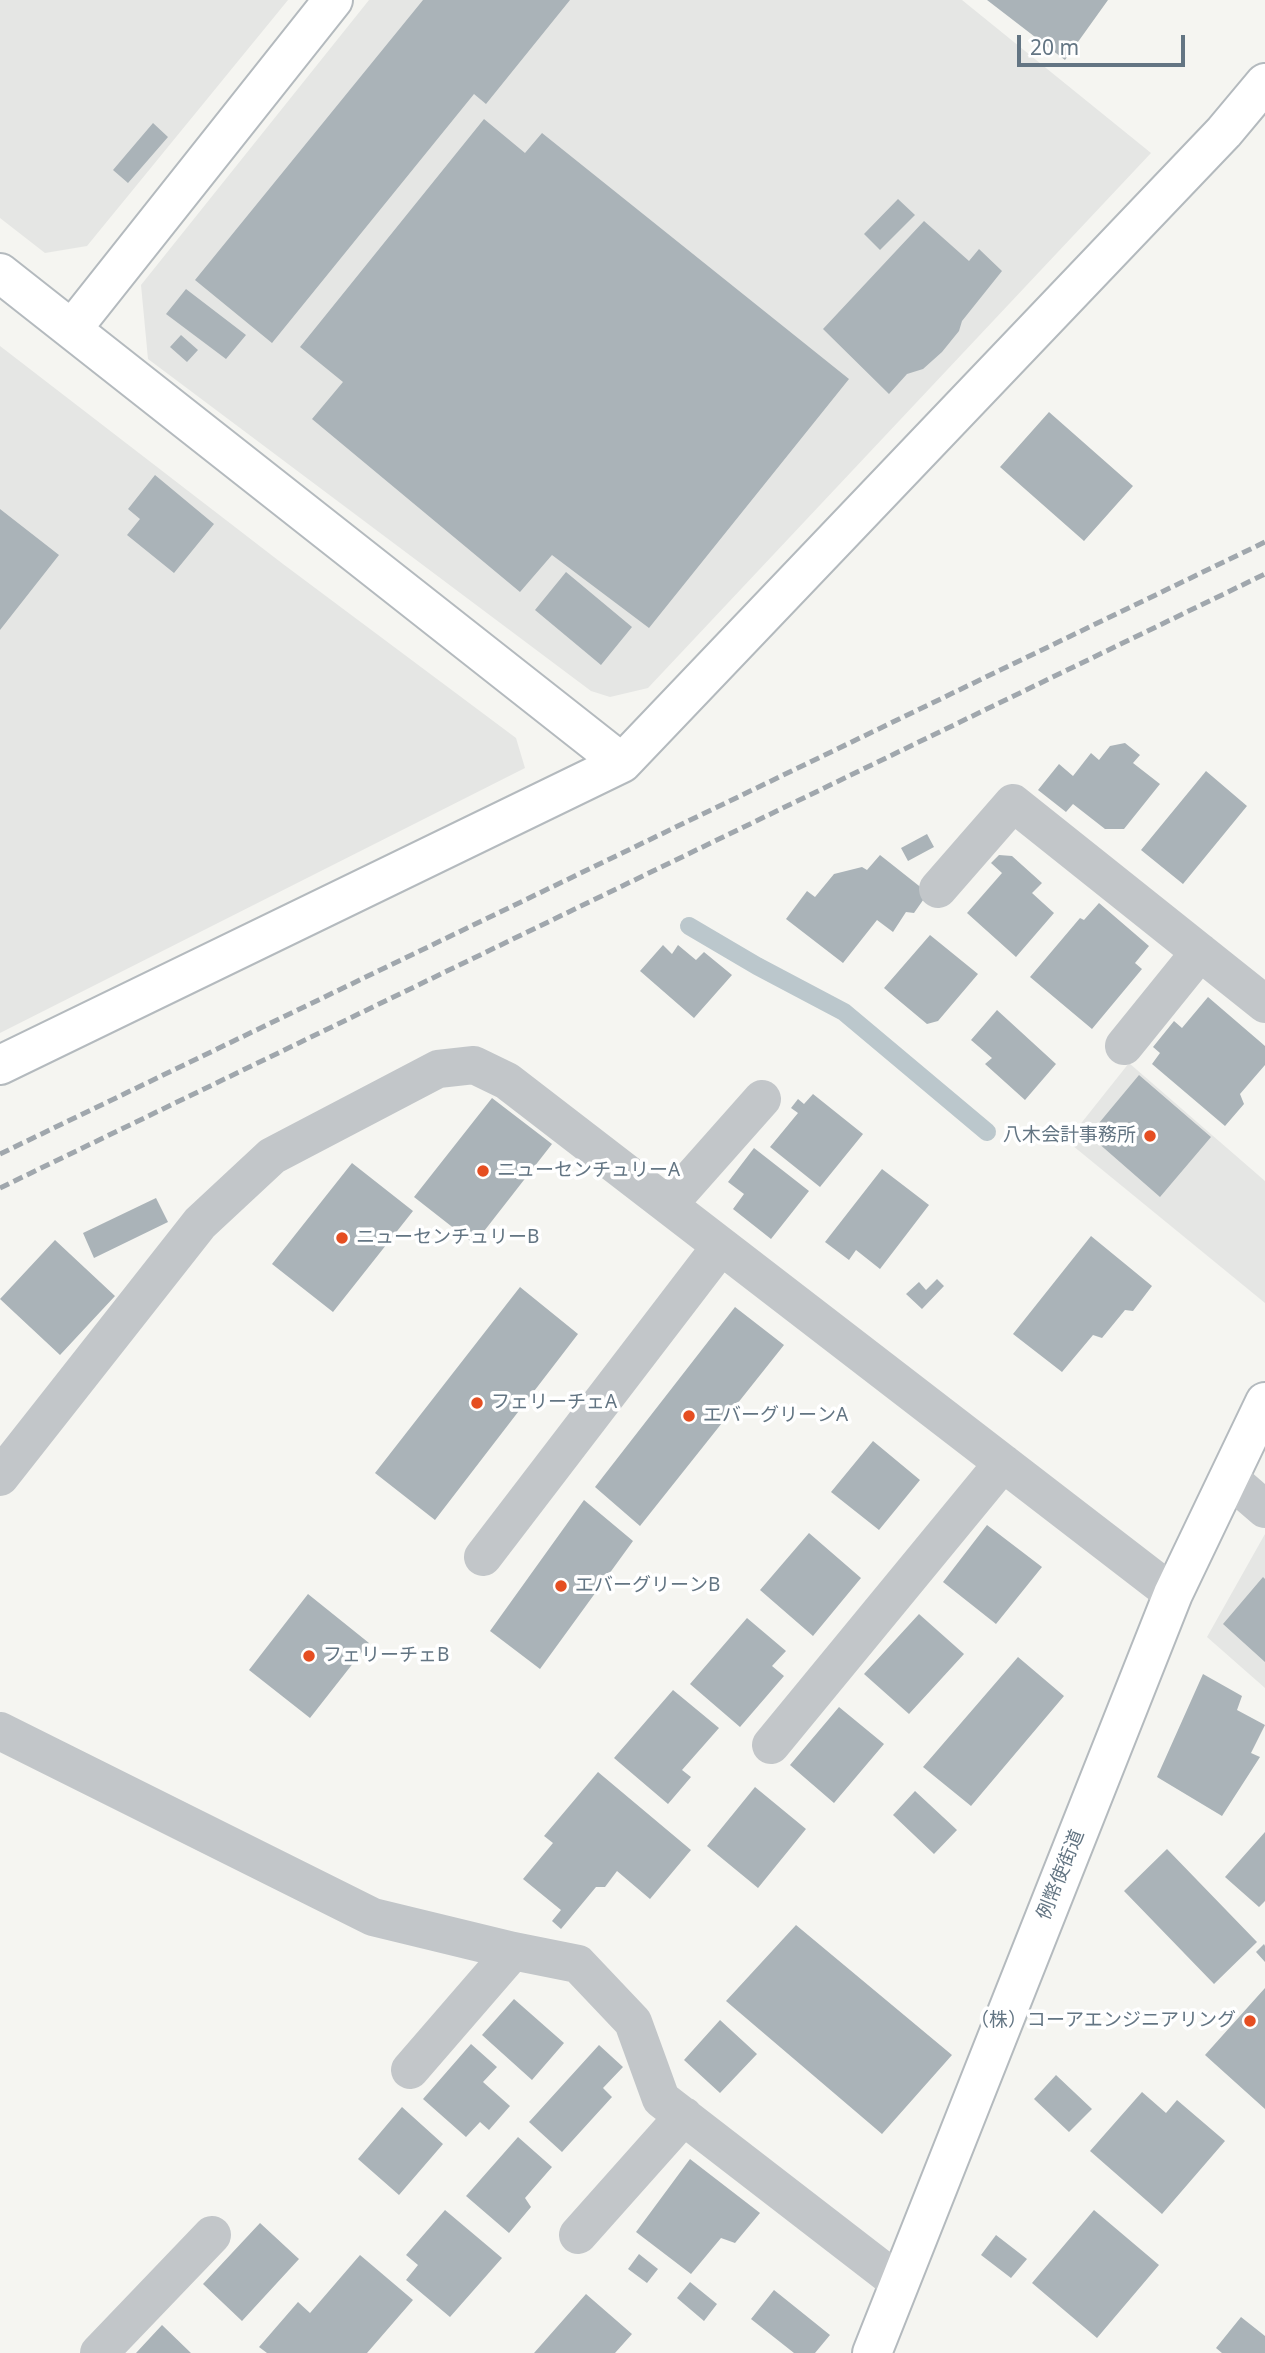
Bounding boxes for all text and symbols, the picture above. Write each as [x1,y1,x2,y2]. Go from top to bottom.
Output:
scale bar [1020,21,1188,65]
text: 20 m [1030,33,1079,61]
place label: 八木会計事務所 [1003,1125,1136,1147]
marker: 八木会計事務所 [1142,1128,1158,1144]
place label: ニューセンチュリーA [497,1160,680,1182]
marker: ニューセンチュリーA [475,1163,491,1179]
place label: ニューセンチュリーB [356,1227,539,1249]
marker: ニューセンチュリーB [334,1230,350,1246]
place label: フェリーチェA [491,1392,617,1414]
marker: フェリーチェA [469,1395,485,1411]
place label: エバーグリーンA [703,1405,848,1427]
marker: エバーグリーンA [681,1408,697,1424]
place label: エバーグリーンB [575,1575,720,1597]
marker: エバーグリーンB [553,1578,569,1594]
place label: フェリーチェB [323,1645,449,1667]
marker: フェリーチェB [301,1648,317,1664]
street label: 例幣使街道 [1033,1827,1089,1923]
place label: （株）コーアエンジニアリング [970,2010,1236,2032]
marker: （株）コーアエンジニアリング [1242,2013,1258,2029]

